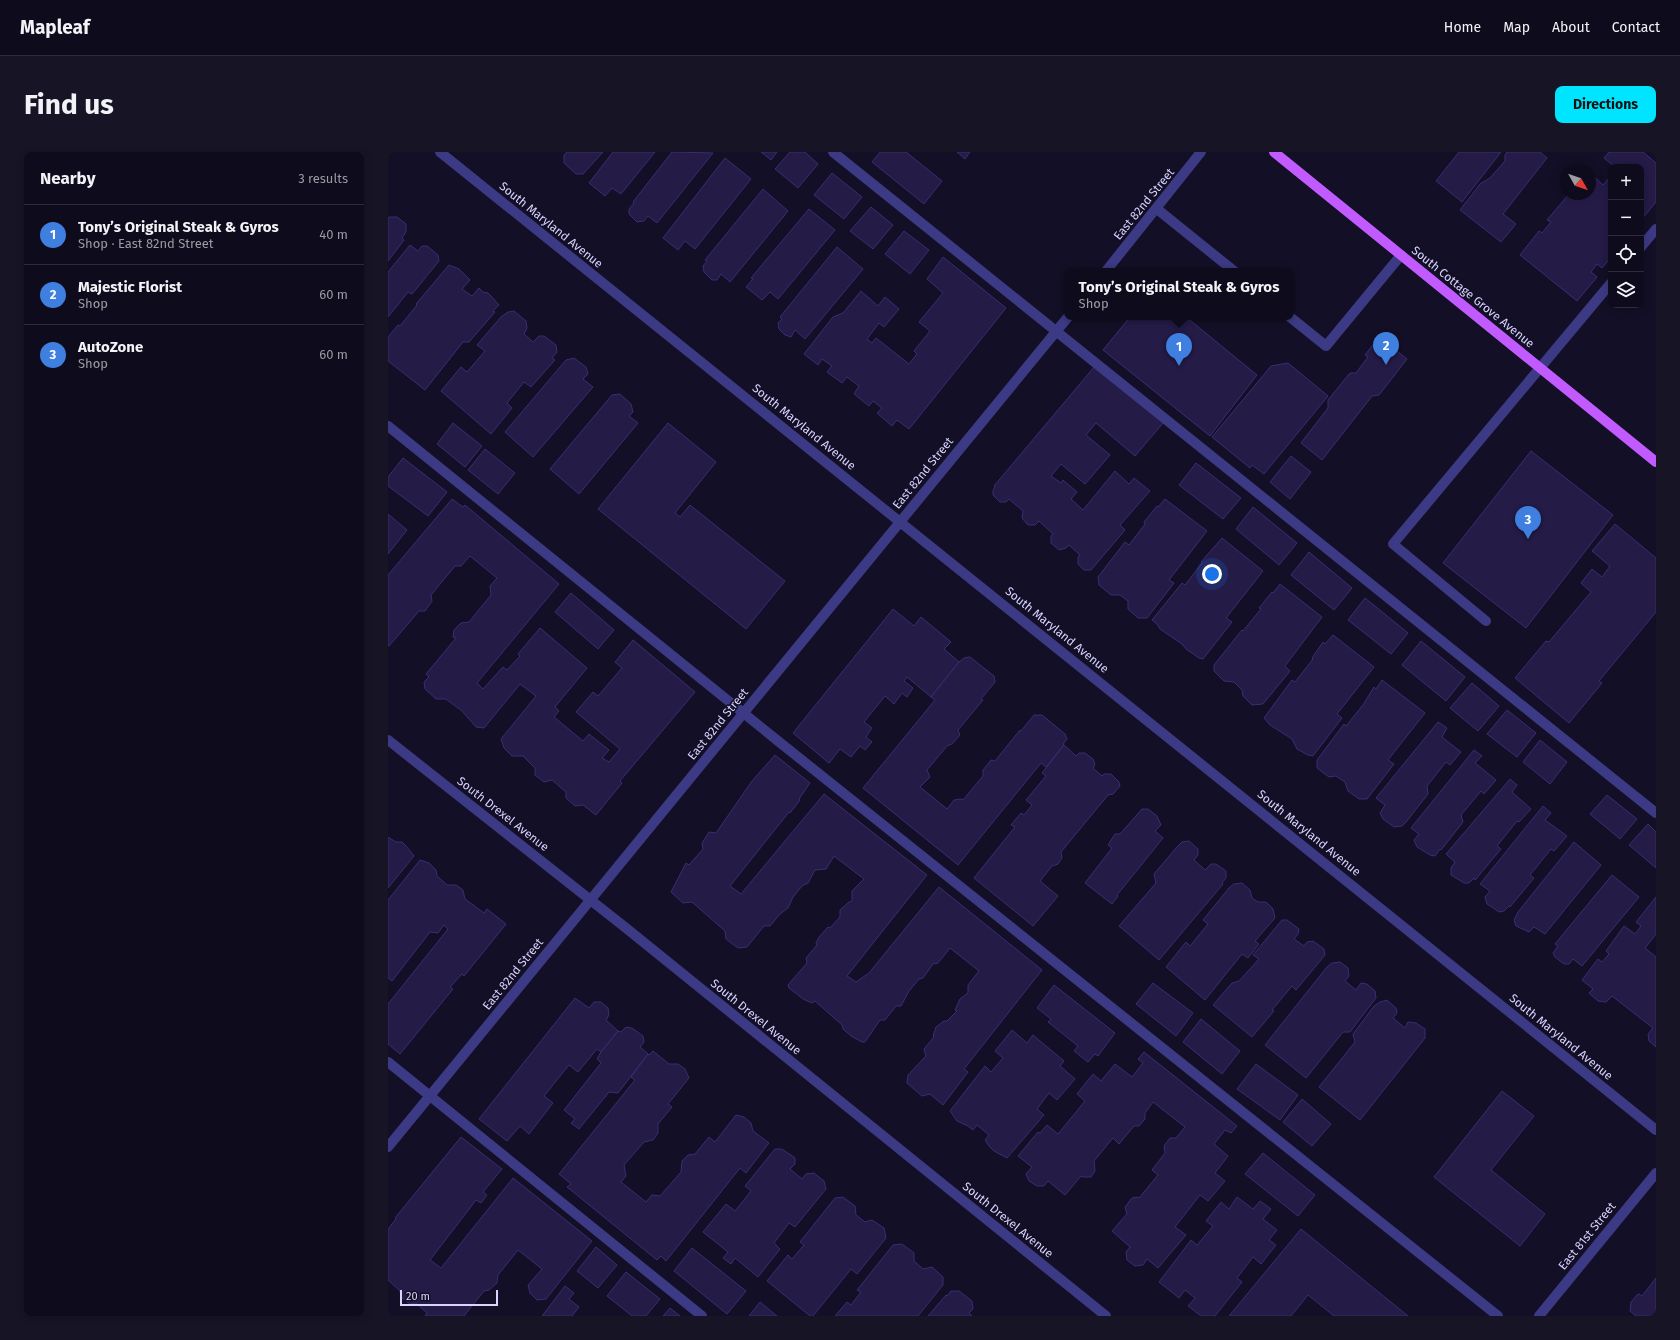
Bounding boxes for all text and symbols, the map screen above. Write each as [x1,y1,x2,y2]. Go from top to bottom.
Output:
text: Mapleaf [20,16,90,39]
text: Home [1444,19,1481,36]
text: Map [1503,19,1530,36]
text: About [1552,19,1590,36]
text: Contact [1612,19,1660,36]
button: Directions [1555,86,1656,123]
text: Find us [24,88,114,121]
north arrow [1560,164,1596,200]
map controls [1608,164,1644,308]
button: + [1608,164,1644,200]
street label: East 82nd Street [1111,165,1178,243]
text: Nearby [40,168,95,189]
text: 3 results [298,171,348,186]
street label: South Maryland Avenue [497,179,605,271]
button: − [1608,200,1644,236]
text: Tony’s Original Steak & Gyros [78,218,279,236]
text: 1 [50,227,56,242]
text: 40 m [319,227,348,242]
text: Shop · East 82nd Street [78,236,214,251]
button: locate [1608,236,1644,272]
street label: South Cottage Grove Avenue [1409,243,1537,351]
popup [1064,268,1294,320]
button: layers [1608,272,1644,308]
text: Majestic Florist [78,278,182,296]
text: Tony’s Original Steak & Gyros [1079,278,1279,296]
text: 2 [50,287,56,302]
text: 60 m [319,287,348,302]
text: Shop [78,296,108,311]
text: Shop [1079,296,1109,311]
pin: 2 [1373,332,1399,365]
pin: 1 [1166,333,1192,366]
text: AutoZone [78,338,143,356]
text: 3 [50,347,56,362]
text: 60 m [319,347,348,362]
text: Shop [78,356,108,371]
street label: South Maryland Avenue [750,381,858,473]
street label: East 82nd Street [890,434,957,512]
pin: 3 [1515,506,1541,539]
your location [1202,564,1222,584]
street label: South Maryland Avenue [1003,584,1111,676]
street label: East 82nd Street [685,685,752,763]
street label: South Drexel Avenue [454,774,552,854]
street label: South Maryland Avenue [1255,787,1363,879]
street label: East 82nd Street [480,935,547,1013]
street label: South Drexel Avenue [708,976,804,1058]
street label: South Maryland Avenue [1507,991,1615,1083]
street label: South Drexel Avenue [960,1179,1056,1261]
street label: East 81st Street [1555,1199,1619,1273]
scale bar [400,1288,498,1307]
text: 20 m [406,1290,430,1303]

